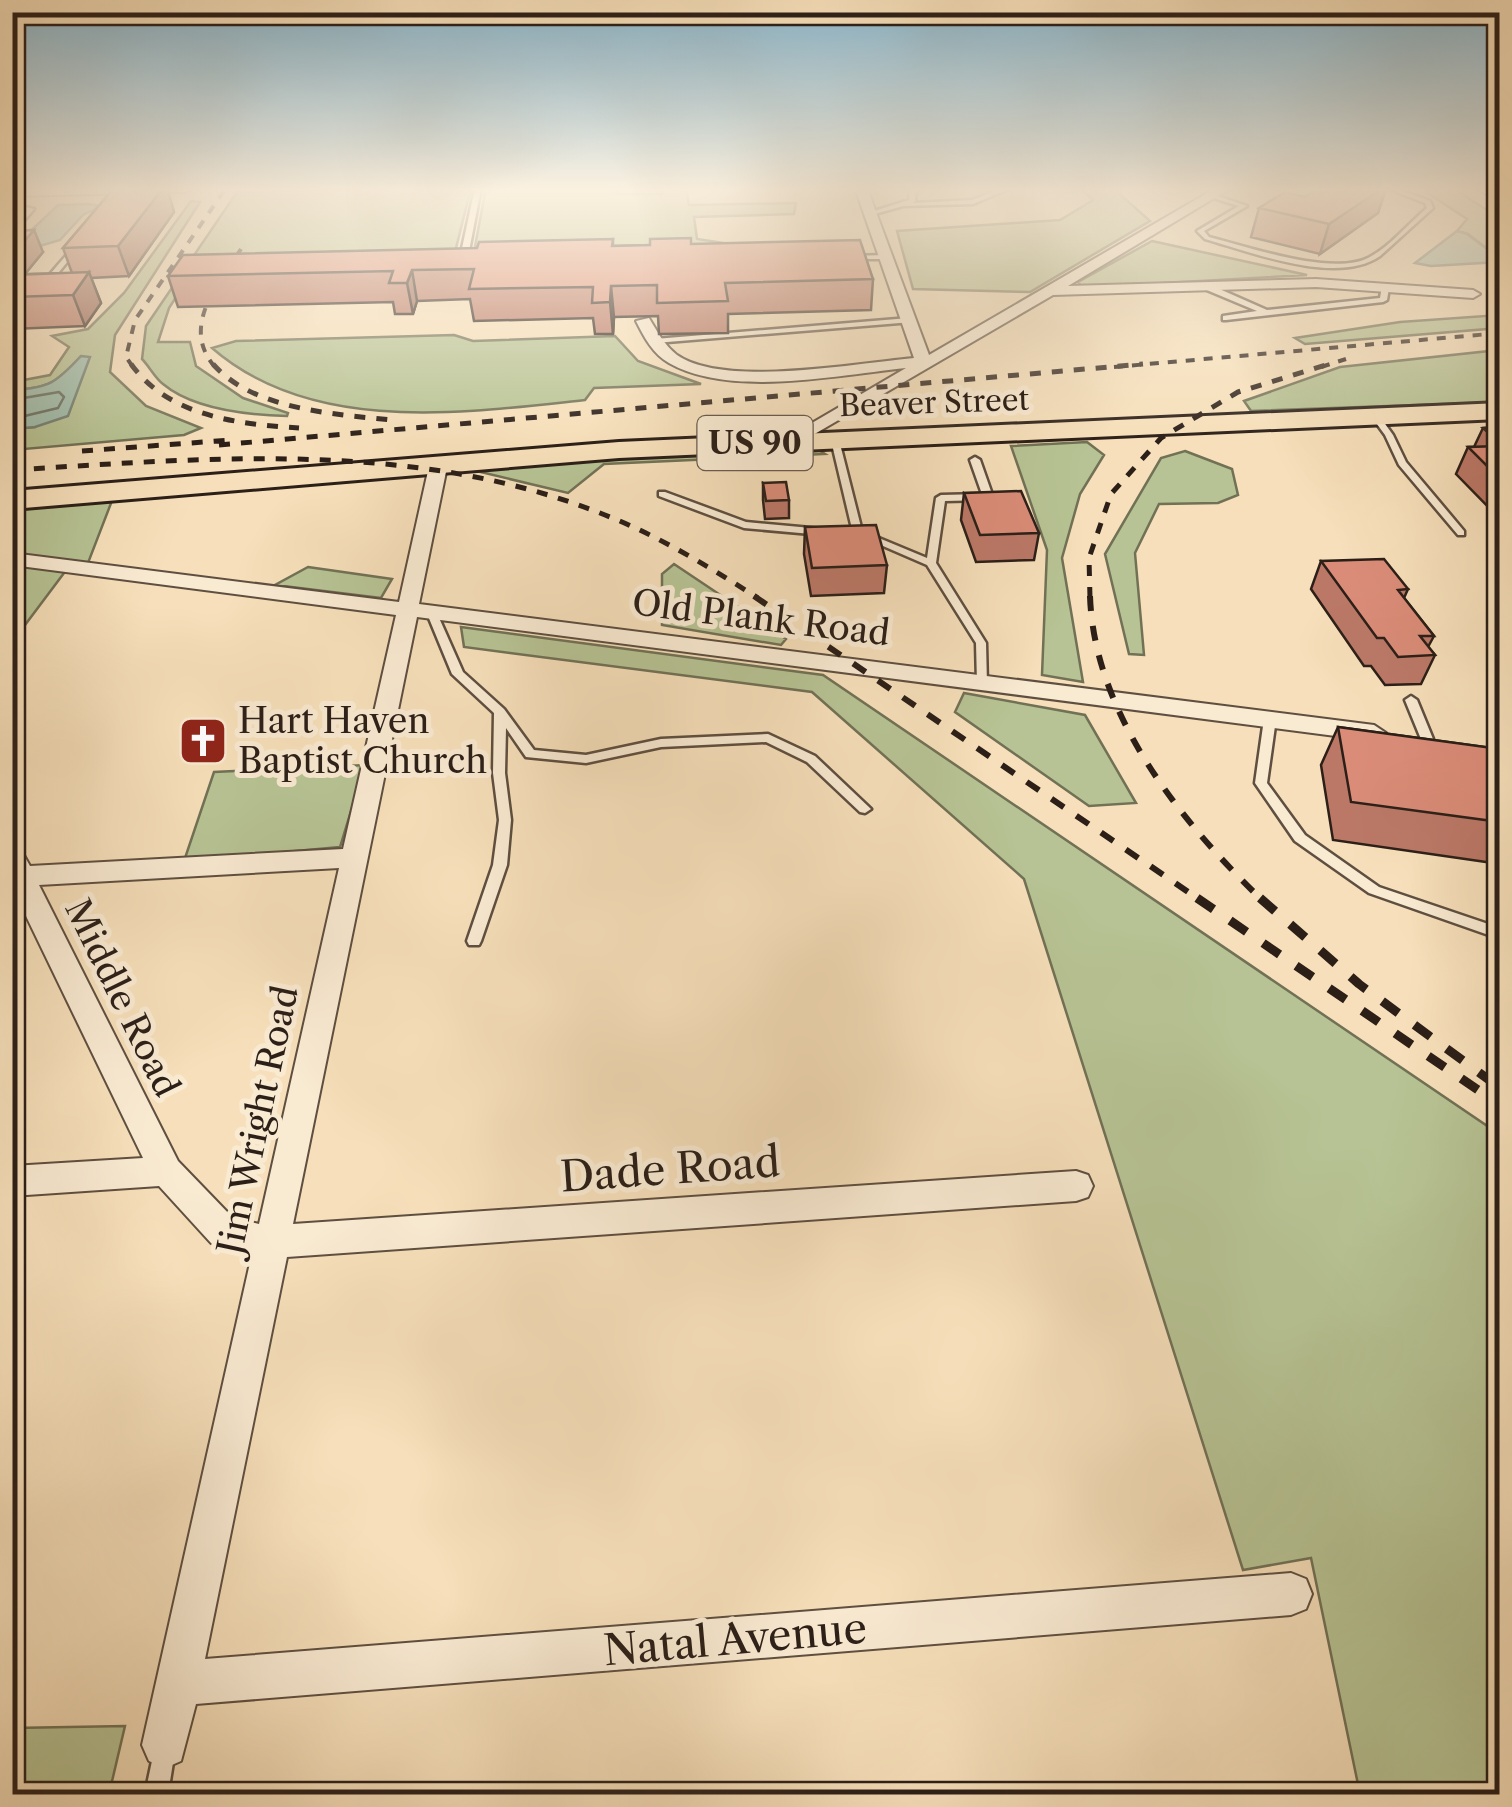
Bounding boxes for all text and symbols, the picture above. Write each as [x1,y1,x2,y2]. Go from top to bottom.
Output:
street label: Beaver Street [838,381,1030,424]
road number: US 90 [698,416,812,470]
street label: Old Plank Road [630,580,892,655]
place label: Hart Haven Baptist Church [238,699,487,782]
church icon: Hart Haven Baptist Church [177,715,229,767]
street label: Middle Road [56,892,189,1104]
street label: Jim Wright Road [207,982,307,1263]
street label: Dade Road [558,1135,782,1203]
street label: Natal Avenue [601,1602,869,1676]

